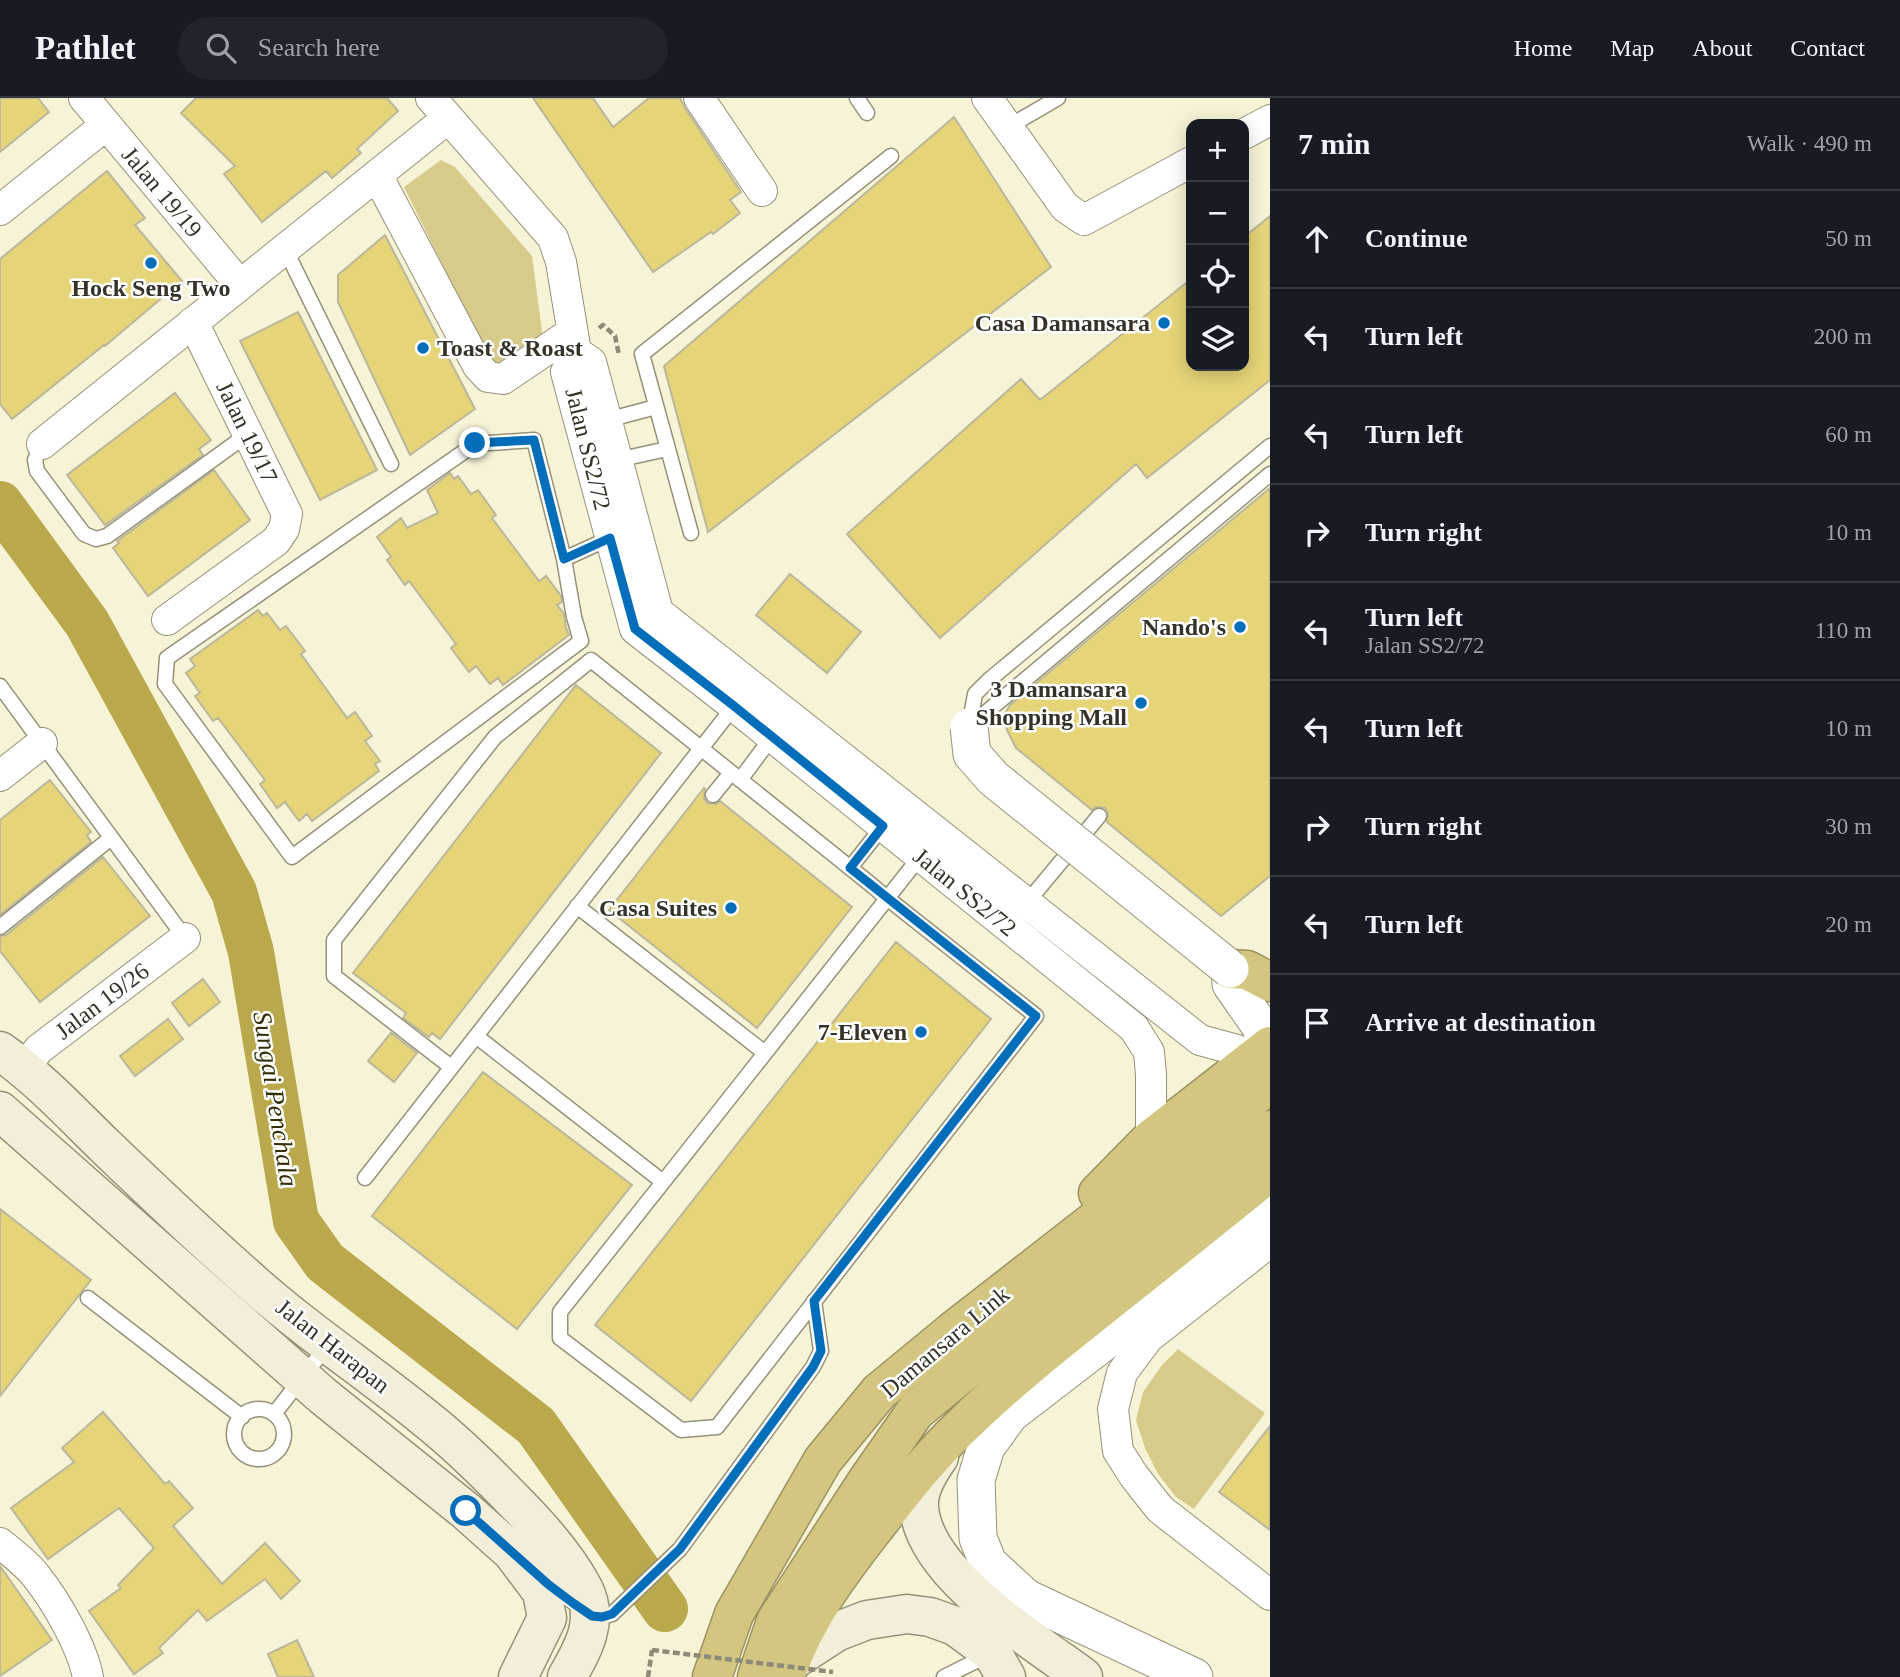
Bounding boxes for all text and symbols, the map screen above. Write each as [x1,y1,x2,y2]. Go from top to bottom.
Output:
search box [178,17,668,80]
icon: search [202,29,240,67]
text: Pathlet [35,30,136,66]
text: Search here [258,33,380,62]
text: Home [1514,35,1572,61]
text: Map [1610,35,1654,61]
text: About [1692,35,1752,61]
text: Contact [1790,35,1865,61]
map controls [1186,119,1249,371]
button: + [1186,119,1249,182]
text: 7 min [1298,127,1371,160]
text: Walk · 490 m [1747,131,1872,156]
street label: Jalan 19/19 [117,142,207,242]
button: − [1186,182,1249,245]
icon: ahead [1298,220,1336,258]
text: Continue [1365,224,1468,253]
text: 50 m [1825,226,1872,251]
button: locate [1186,245,1249,308]
marker: Hock Seng Two [143,255,159,271]
place label: Hock Seng Two [71,275,231,301]
button: layers [1186,308,1249,371]
place label: Casa Damansara [975,310,1150,336]
marker: Casa Damansara [1156,315,1172,331]
icon: left [1298,318,1336,356]
text: Turn left [1365,322,1463,351]
text: 200 m [1814,324,1872,349]
place label: Toast & Roast [437,335,583,361]
marker: Toast & Roast [415,340,431,356]
street label: Jalan 19/17 [211,377,283,487]
street label: Jalan SS2/72 [560,385,616,513]
icon: left [1298,416,1336,454]
text: Turn left [1365,420,1463,449]
text: 60 m [1825,422,1872,447]
route end [459,427,490,458]
icon: right [1298,514,1336,552]
text: Turn right [1365,518,1482,547]
text: 10 m [1825,520,1872,545]
text: Turn left [1365,603,1463,632]
icon: left [1298,612,1336,650]
place label: Nando's [1142,614,1226,640]
text: 110 m [1815,618,1872,643]
marker: Nando's [1232,619,1248,635]
text: Jalan SS2/72 [1365,633,1484,658]
place label: 3 Damansara Shopping Mall [976,676,1127,730]
marker: 3 Damansara Shopping Mall [1133,695,1149,711]
icon: left [1298,710,1336,748]
text: Turn left [1365,714,1463,743]
text: 10 m [1825,716,1872,741]
icon: right [1298,808,1336,846]
text: Turn right [1365,812,1482,841]
text: 30 m [1825,814,1872,839]
street label: Jalan SS2/72 [908,843,1022,941]
place label: Casa Suites [599,895,717,921]
marker: Casa Suites [723,900,739,916]
icon: left [1298,906,1336,944]
text: Turn left [1365,910,1463,939]
text: 20 m [1825,912,1872,937]
street label: Jalan 19/26 [50,958,154,1044]
icon: arrive [1298,1004,1336,1042]
text: Arrive at destination [1365,1008,1596,1037]
water label: Sungai Penchala [247,1009,304,1189]
place label: 7-Eleven [818,1019,907,1045]
marker: 7-Eleven [913,1024,929,1040]
street label: Damansara Link [876,1281,1014,1403]
street label: Jalan Harapan [271,1294,395,1398]
route start [450,1495,481,1526]

